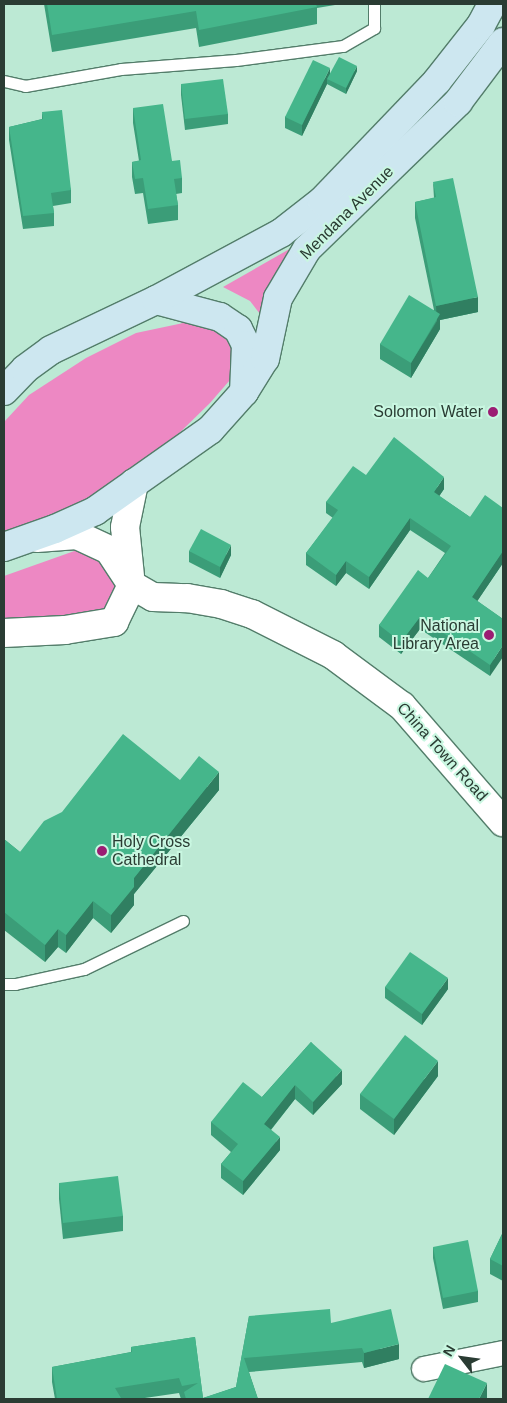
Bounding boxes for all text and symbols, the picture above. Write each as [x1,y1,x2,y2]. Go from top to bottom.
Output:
street label: Mendana Avenue [296,162,398,264]
place label: Solomon Water [373,402,483,422]
marker: Solomon Water [487,406,499,418]
place label: National Library Area [392,616,479,654]
marker: National Library Area [483,629,495,641]
street label: China Town Road [393,699,491,805]
place label: Holy Cross Cathedral [112,832,190,870]
marker: Holy Cross Cathedral [96,845,108,857]
north arrow [437,1333,487,1383]
text: N [440,1342,458,1359]

